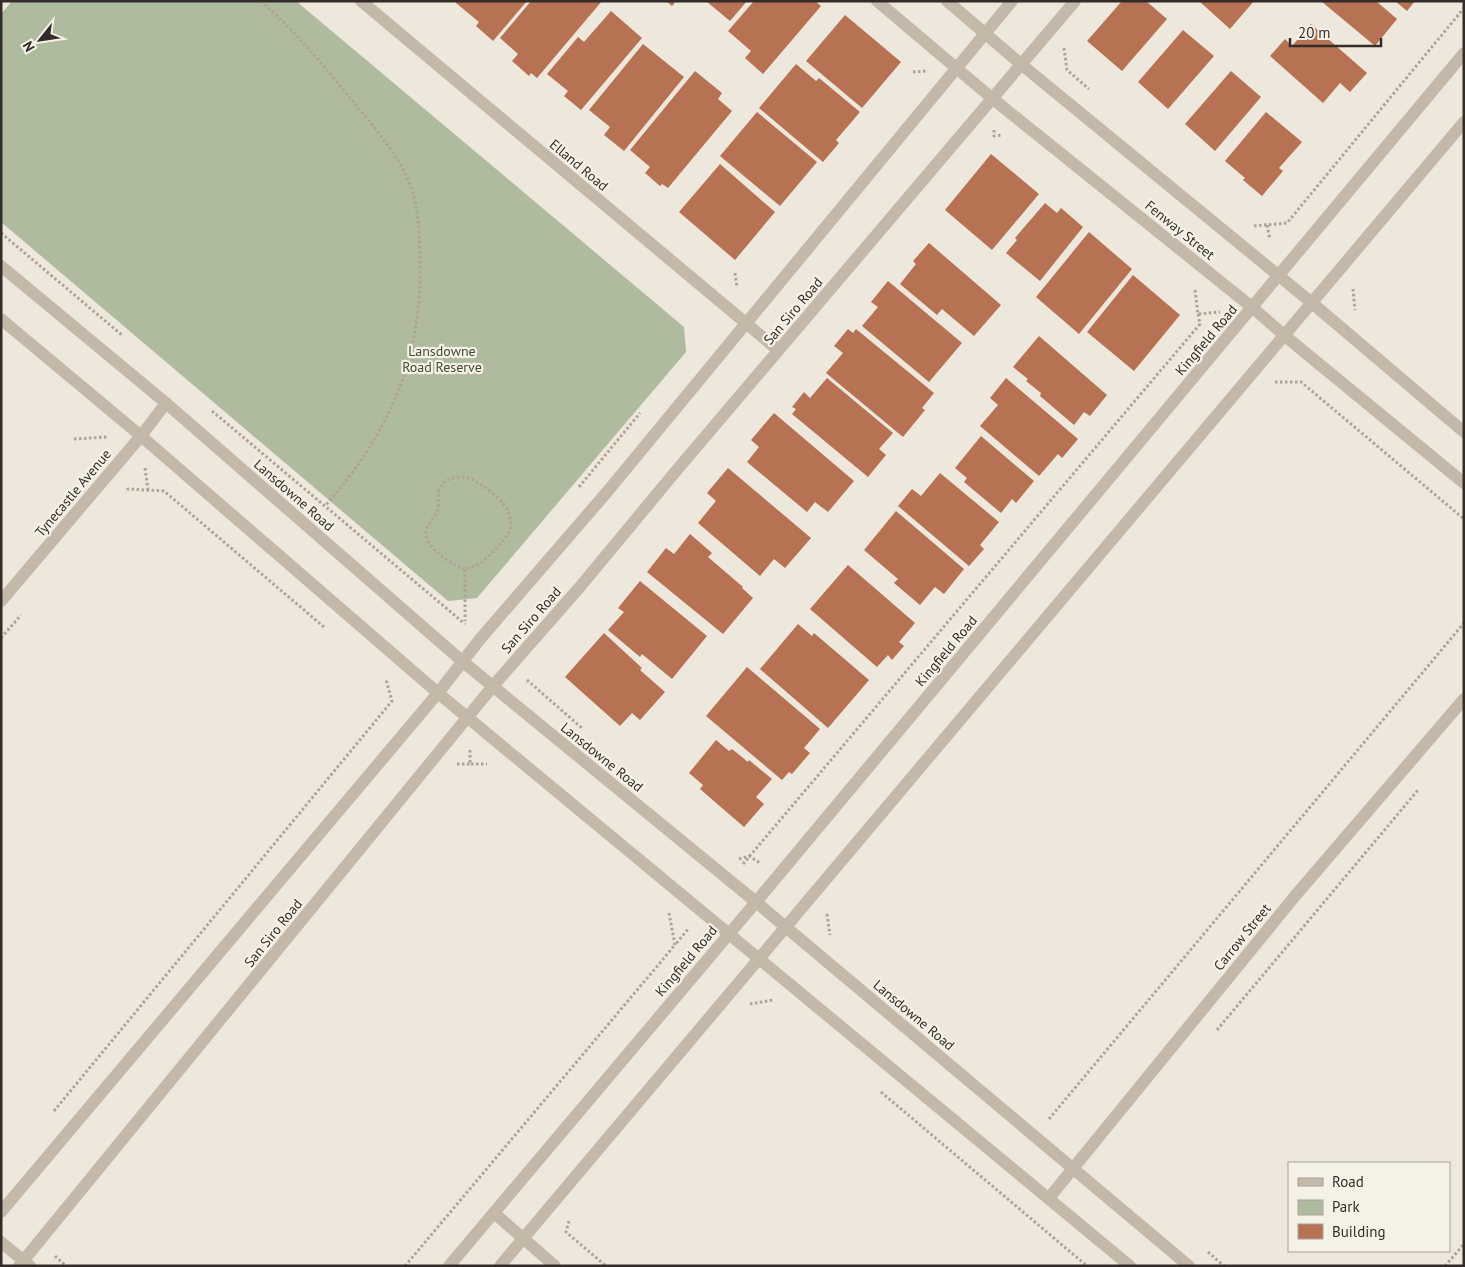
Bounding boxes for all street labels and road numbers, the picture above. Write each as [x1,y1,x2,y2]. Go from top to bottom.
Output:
street label: Elland Road [546,135,612,195]
street label: Fenway Street [1141,196,1219,264]
street label: San Siro Road [760,274,826,348]
street label: Kingfield Road [1171,301,1241,379]
street label: Tynecastle Avenue [31,445,115,541]
street label: Lansdowne Road [250,455,338,535]
street label: San Siro Road [497,583,565,657]
street label: Kingfield Road [911,612,981,690]
street label: Lansdowne Road [557,718,647,796]
street label: San Siro Road [240,895,306,971]
street label: Carrow Street [1210,900,1275,974]
street label: Kingfield Road [651,922,721,1000]
street label: Lansdowne Road [870,976,958,1054]

